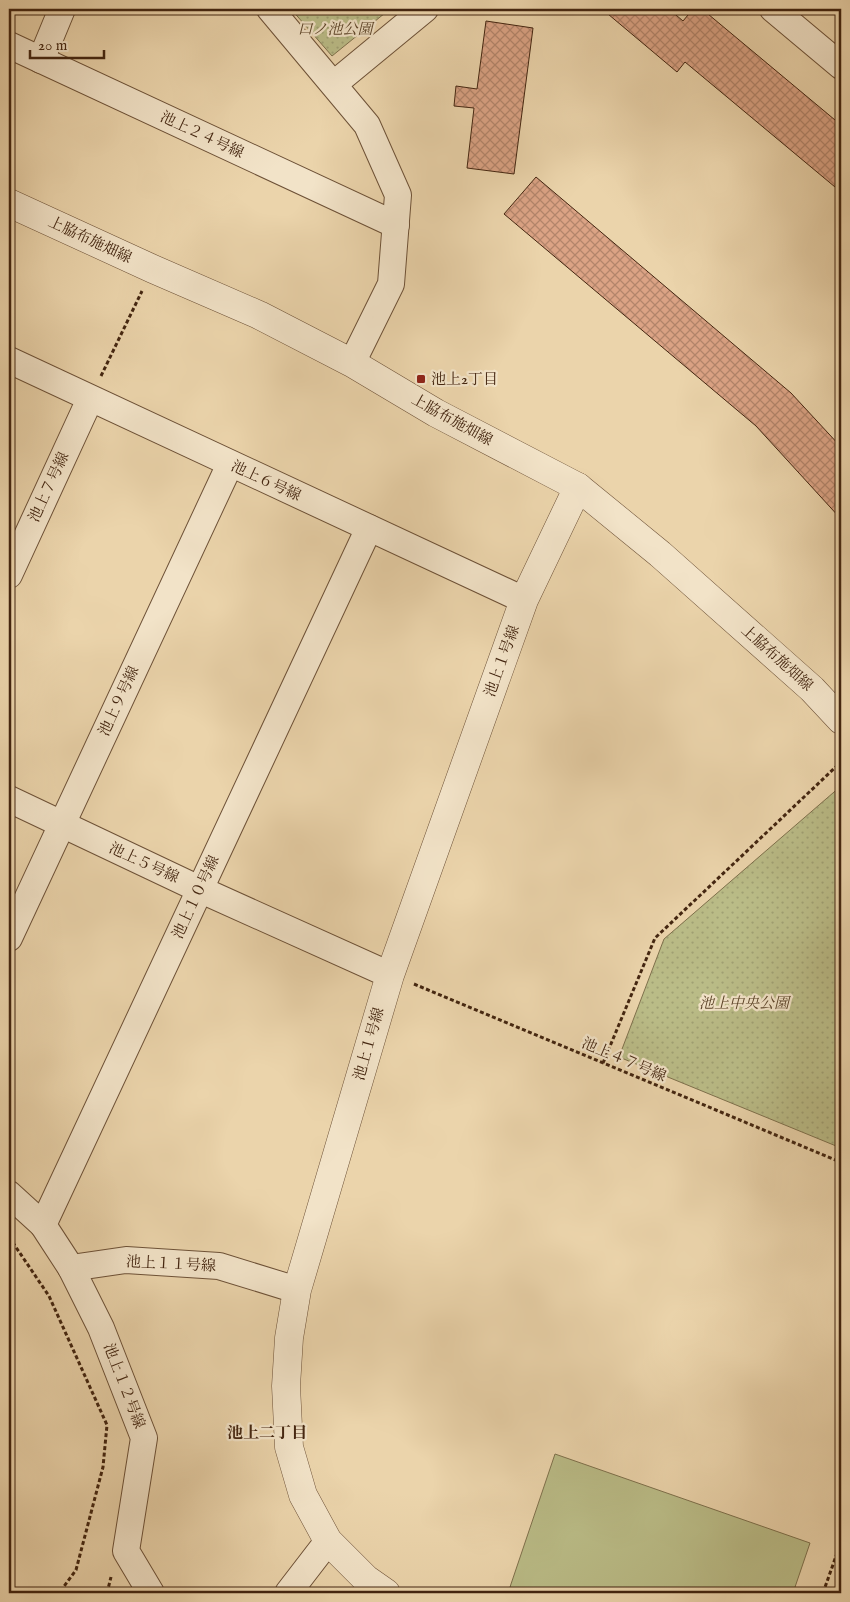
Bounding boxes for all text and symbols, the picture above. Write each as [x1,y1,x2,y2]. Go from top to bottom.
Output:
park label: 口ノ池公園 [297,20,375,39]
scale bar [30,28,104,60]
text: 20 m [38,36,68,55]
street label: 池上２４号線 [157,107,247,163]
street label: 上脇布施畑線 [45,212,135,268]
place label: 池上2丁目 [431,370,498,389]
marker: 池上2丁目 [415,373,427,385]
street label: 上脇布施畑線 [408,390,496,450]
street label: 池上７号線 [25,449,73,525]
street label: 池上６号線 [228,457,304,505]
street label: 上脇布施畑線 [737,621,817,695]
street label: 池上１号線 [480,623,524,699]
street label: 池上９号線 [95,663,143,739]
street label: 池上５号線 [106,839,182,887]
street label: 池上１０号線 [168,852,224,942]
park label: 池上中央公園 [699,994,792,1013]
street label: 池上１号線 [350,1005,388,1083]
street label: 池上４７号線 [579,1034,669,1086]
street label: 池上１１号線 [126,1252,216,1276]
street label: 池上１２号線 [99,1341,149,1431]
district label: 池上二丁目 [227,1424,307,1444]

